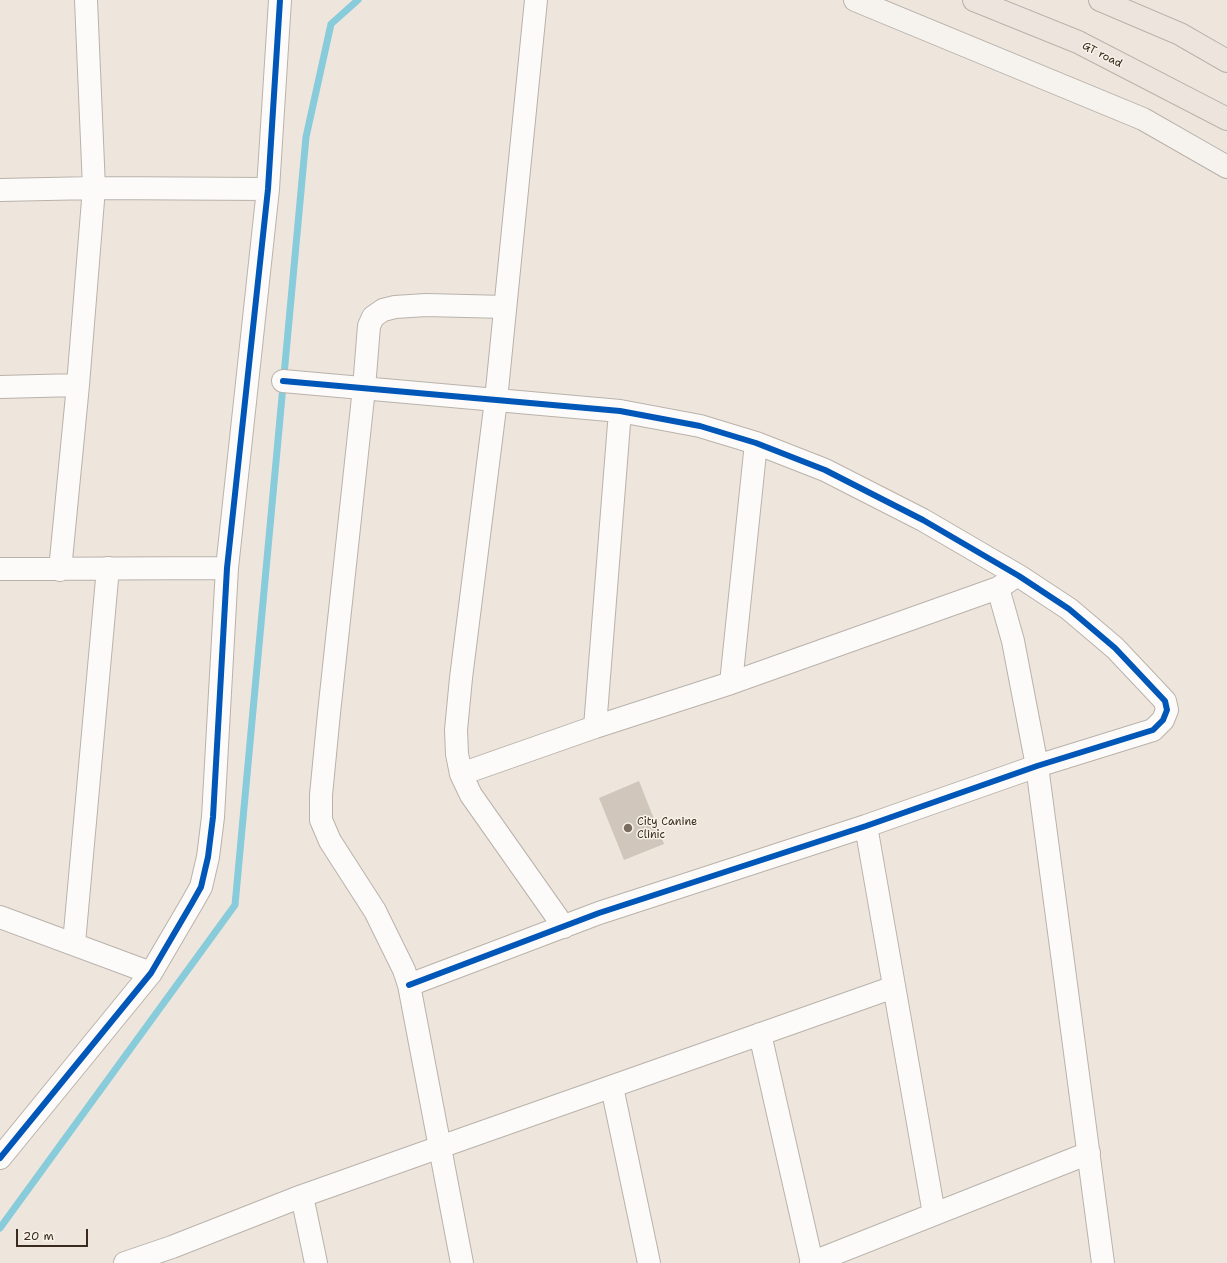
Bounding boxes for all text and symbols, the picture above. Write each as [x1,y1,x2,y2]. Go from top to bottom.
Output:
street label: GT road [1080,39,1124,71]
place label: City Canine Clinic [637,815,697,841]
marker: City Canine Clinic [622,822,634,834]
scale bar [18,1221,90,1247]
text: 20 m [23,1228,54,1244]

